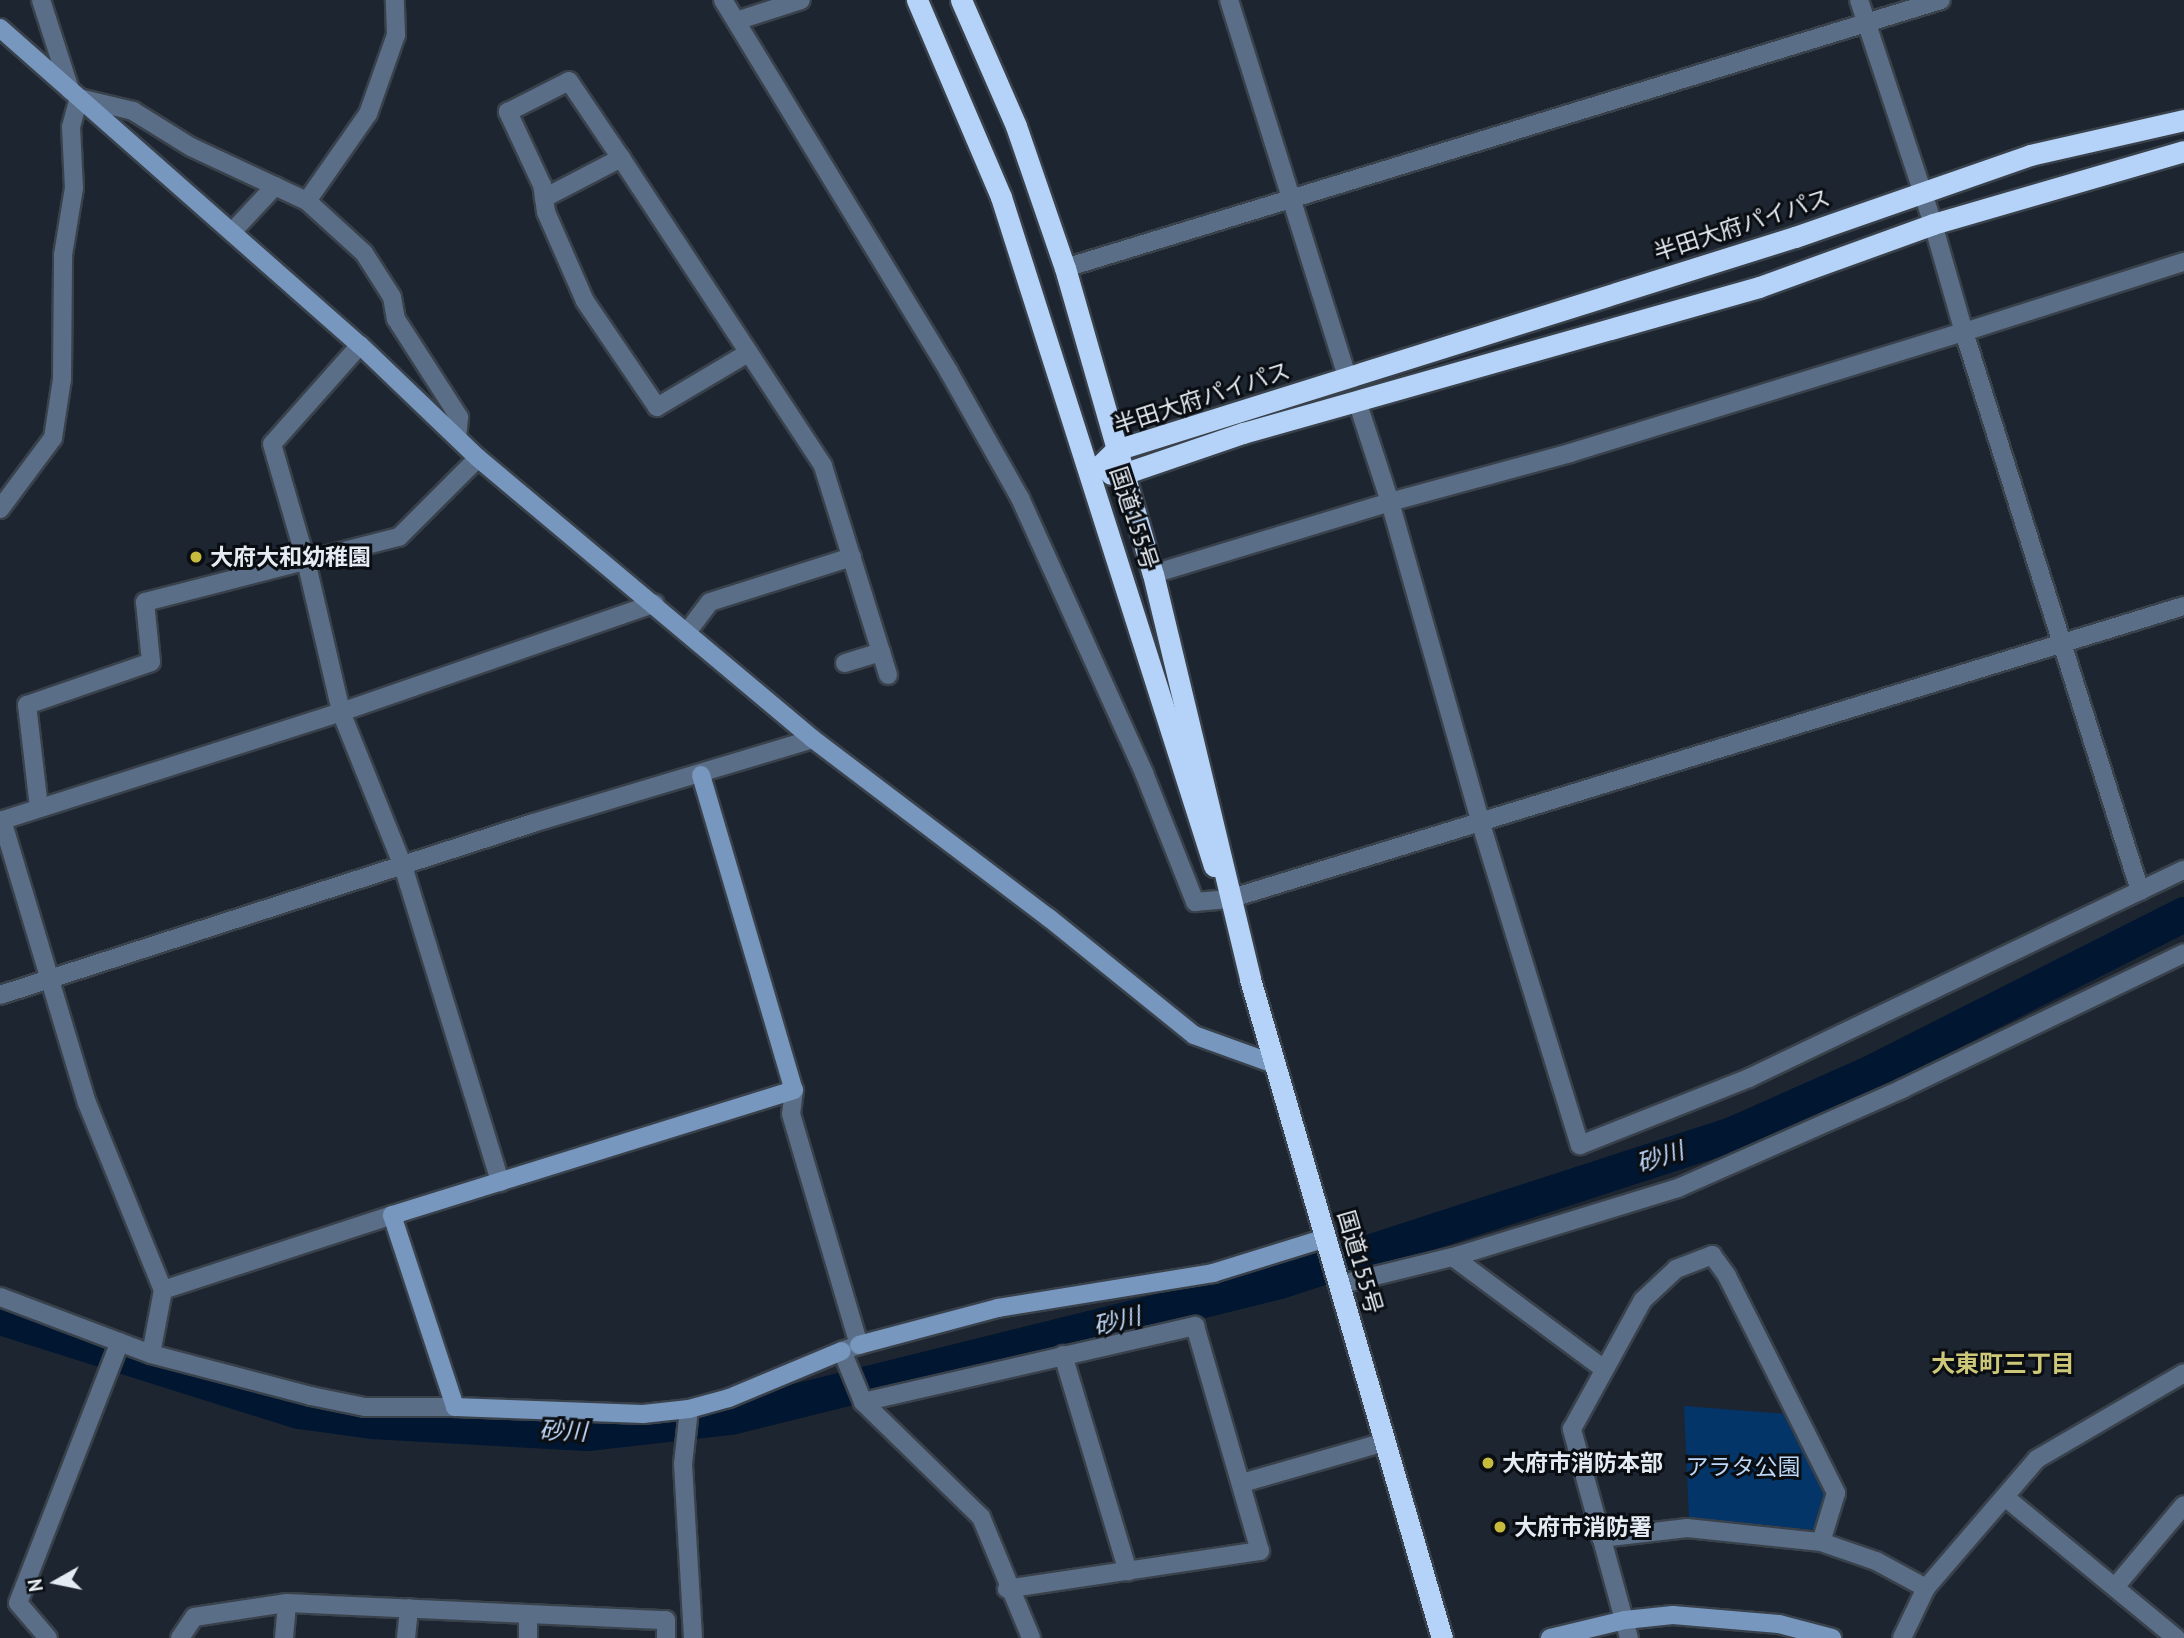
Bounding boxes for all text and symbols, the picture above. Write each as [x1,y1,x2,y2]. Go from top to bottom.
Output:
street label: 半田大府パイパス [1650,183,1834,267]
street label: 半田大府パイパス [1110,356,1294,440]
street label: 国道155号 [1104,463,1164,573]
place label: 大府大和幼稚園 [210,543,371,571]
marker: 大府大和幼稚園 [188,549,204,565]
water label: 砂川 [1633,1136,1687,1178]
street label: 国道155号 [1332,1207,1388,1317]
water label: 砂川 [1090,1301,1144,1341]
district label: 大東町三丁目 [1931,1350,2075,1378]
water label: 砂川 [539,1416,587,1446]
place label: 大府市消防本部 [1502,1449,1663,1477]
park label: アラタ公園 [1686,1453,1800,1481]
marker: 大府市消防本部 [1480,1455,1496,1471]
place label: 大府市消防署 [1514,1513,1652,1541]
marker: 大府市消防署 [1492,1519,1508,1535]
north arrow [21,1547,91,1617]
text: N [22,1577,48,1593]

